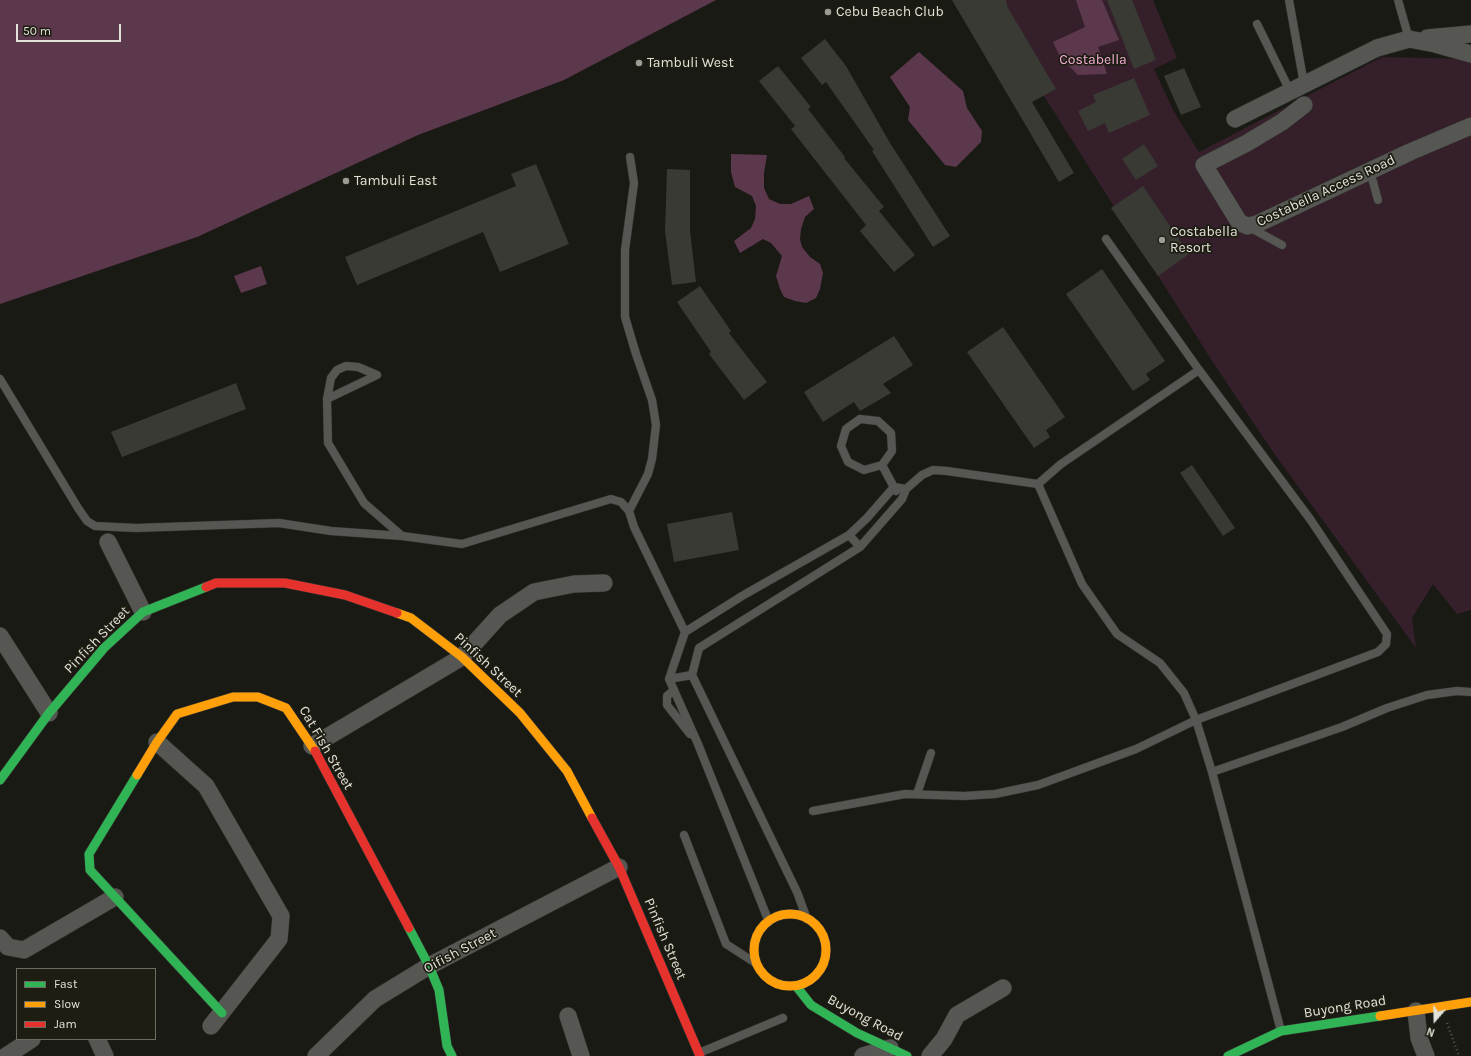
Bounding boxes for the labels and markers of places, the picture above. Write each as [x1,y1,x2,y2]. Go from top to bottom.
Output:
place label: Cebu Beach Club [836,4,944,20]
marker: Cebu Beach Club [823,7,833,17]
place label: Tambuli West [647,55,734,71]
marker: Tambuli West [634,58,644,68]
place label: Tambuli East [354,173,437,189]
marker: Tambuli East [341,176,351,186]
place label: Costabella Resort [1170,224,1238,256]
marker: Costabella Resort [1157,235,1167,245]

